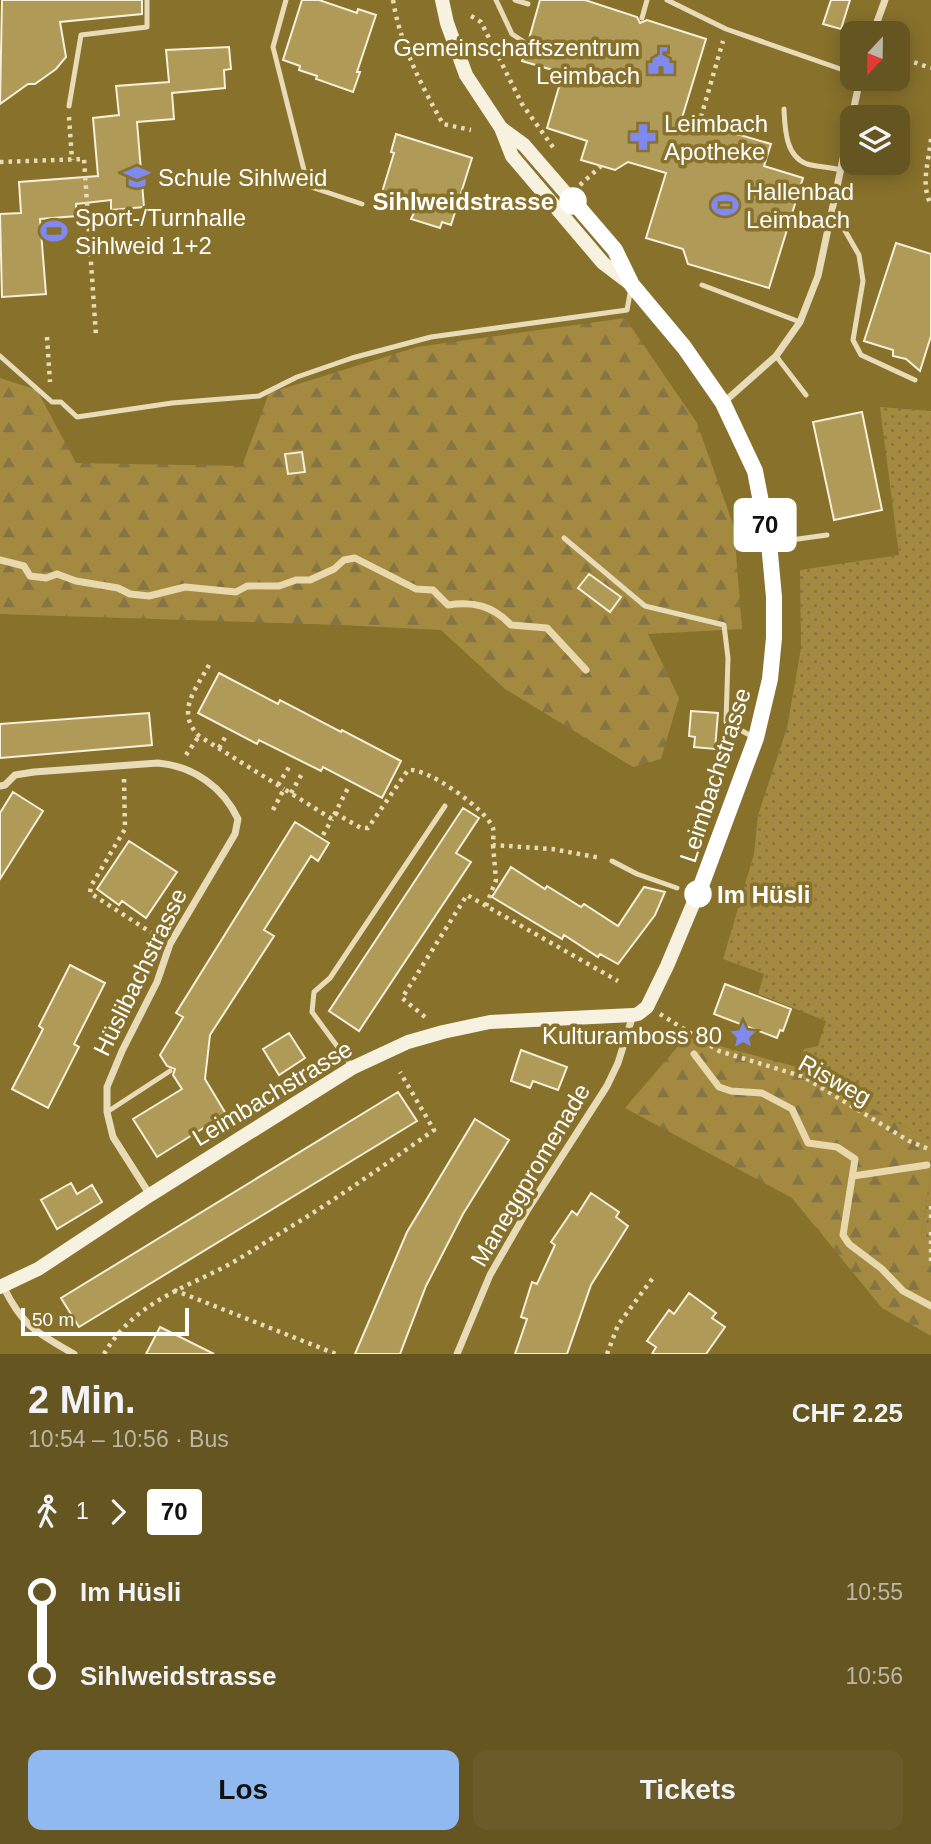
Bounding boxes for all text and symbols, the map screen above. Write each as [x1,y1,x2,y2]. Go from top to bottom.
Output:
north arrow [840,21,910,91]
map controls [840,21,910,175]
place label: Gemeinschaftszentrum Leimbach [393,34,640,89]
public building icon: Gemeinschaftszentrum Leimbach [646,46,676,76]
button: layers [840,105,910,175]
place label: Leimbach Apotheke [664,110,768,165]
pharmacy icon: Leimbach Apotheke [628,122,658,152]
school or university icon: Schule Sihlweid [122,162,152,192]
place label: Schule Sihlweid [158,164,327,191]
place label: Hallenbad Leimbach [746,178,854,233]
place label: Sihlweidstrasse [373,188,554,215]
marker: Sihlweidstrasse [560,188,586,214]
sports icon: Hallenbad Leimbach [710,190,740,220]
place label: Sport-/Turnhalle Sihlweid 1+2 [75,204,246,259]
sports icon: Sport-/Turnhalle Sihlweid 1+2 [39,216,69,246]
line badge: 70 [734,502,796,548]
text: 70 [752,511,778,538]
street label: Leimbachstrasse [674,685,756,865]
marker: Im Hüsli [685,881,711,907]
place label: Im Hüsli [717,881,810,908]
street label: Hüslibachstrasse [88,884,192,1060]
place icon: Kulturamboss 80 [728,1020,758,1050]
place label: Kulturamboss 80 [542,1022,722,1049]
street label: Leimbachstrasse [187,1035,357,1151]
street label: Risweg [794,1049,876,1111]
street label: Maneggpromenade [465,1079,595,1271]
scale bar [21,1305,189,1337]
text: 50 m [32,1309,74,1330]
text: 2 Min. [28,1379,136,1421]
text: CHF 2.25 [792,1398,903,1428]
text: 10:54 – 10:56 · Bus [28,1426,229,1452]
icon: walk [28,1493,66,1531]
icon: forward [99,1493,137,1531]
text: 1 [76,1498,89,1524]
text: 70 [161,1498,188,1525]
text: Im Hüsli [80,1577,181,1607]
text: 10:55 [845,1579,903,1605]
text: Sihlweidstrasse [80,1661,277,1691]
text: 10:56 [845,1663,903,1689]
button: Los [28,1750,459,1830]
button: Tickets [473,1750,903,1830]

